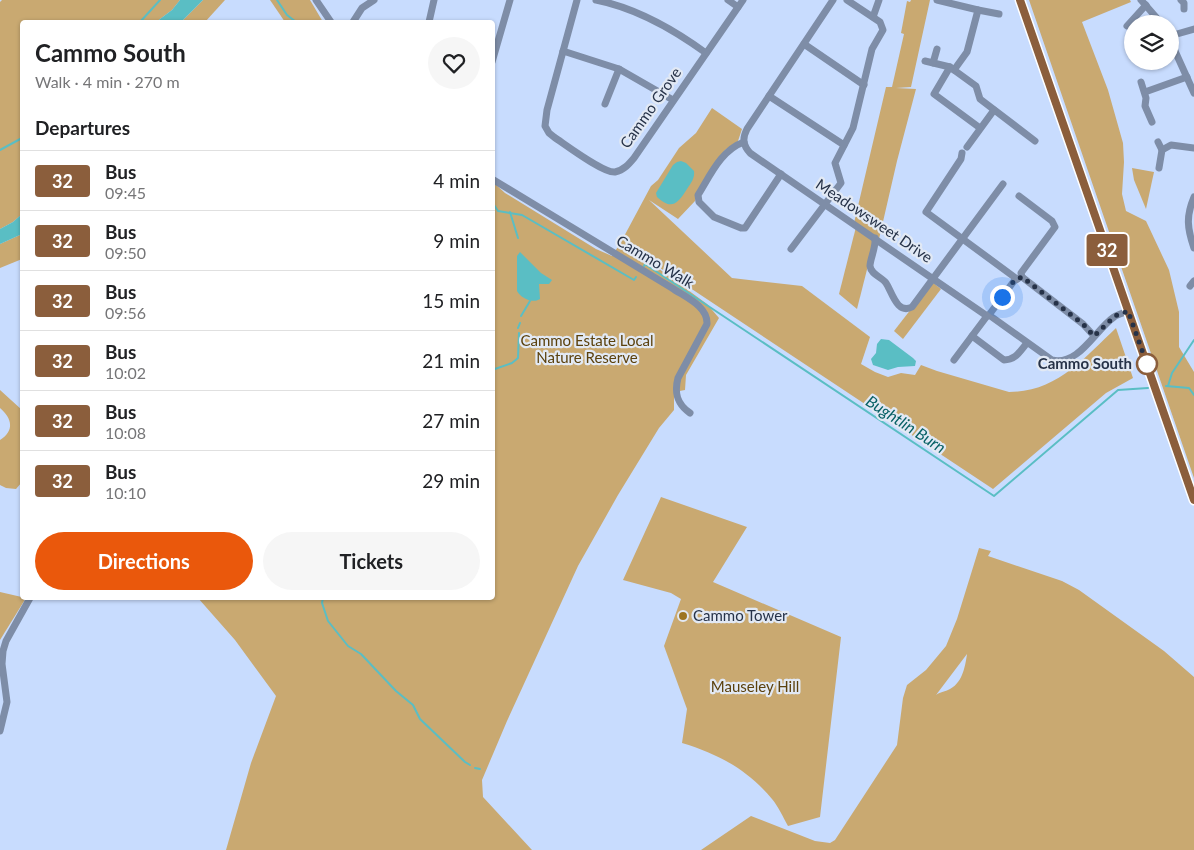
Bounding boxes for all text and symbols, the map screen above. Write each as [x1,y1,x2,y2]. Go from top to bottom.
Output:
map controls [1124,15,1179,70]
button: layers [1124,15,1179,70]
button: heart [428,37,480,89]
text: Cammo South [35,38,186,67]
street label: Cammo Grove [616,64,685,151]
text: Walk · 4 min · 270 m [35,72,180,91]
text: Departures [35,116,130,139]
text: Bus [105,160,136,183]
text: 4 min [433,169,480,192]
text: 32 [52,170,73,192]
street label: Meadowsweet Drive [813,175,936,266]
text: 09:45 [105,183,146,202]
text: Bus [105,220,136,243]
text: 9 min [433,229,480,252]
text: 32 [52,230,73,252]
street label: Cammo Walk [613,231,698,292]
line badge: 32 [1084,234,1130,266]
text: 32 [1097,239,1117,261]
text: 09:50 [105,243,146,262]
text: Bus [105,280,136,303]
your location [990,285,1015,310]
text: 15 min [422,289,480,312]
text: 32 [52,290,73,312]
text: 09:56 [105,303,146,322]
park label: Cammo Estate Local Nature Reserve [520,331,654,366]
text: Bus [105,340,136,363]
text: 21 min [422,349,480,372]
text: 32 [52,350,73,372]
marker: Cammo South [1136,353,1158,375]
place label: Cammo South [1038,354,1132,372]
text: 10:02 [105,363,146,382]
water label: Bughtlin Burn [863,391,950,456]
text: Bus [105,400,136,423]
text: 27 min [422,409,480,432]
text: 32 [52,410,73,432]
text: 10:08 [105,423,146,442]
text: Bus [105,460,136,483]
text: 29 min [422,469,480,492]
text: 32 [52,470,73,492]
text: 10:10 [105,483,146,502]
button: Directions [35,532,253,590]
button: Tickets [263,532,480,590]
place label: Cammo Tower [693,606,788,624]
marker: Cammo Tower [677,610,689,622]
park label: Mauseley Hill [711,677,799,695]

